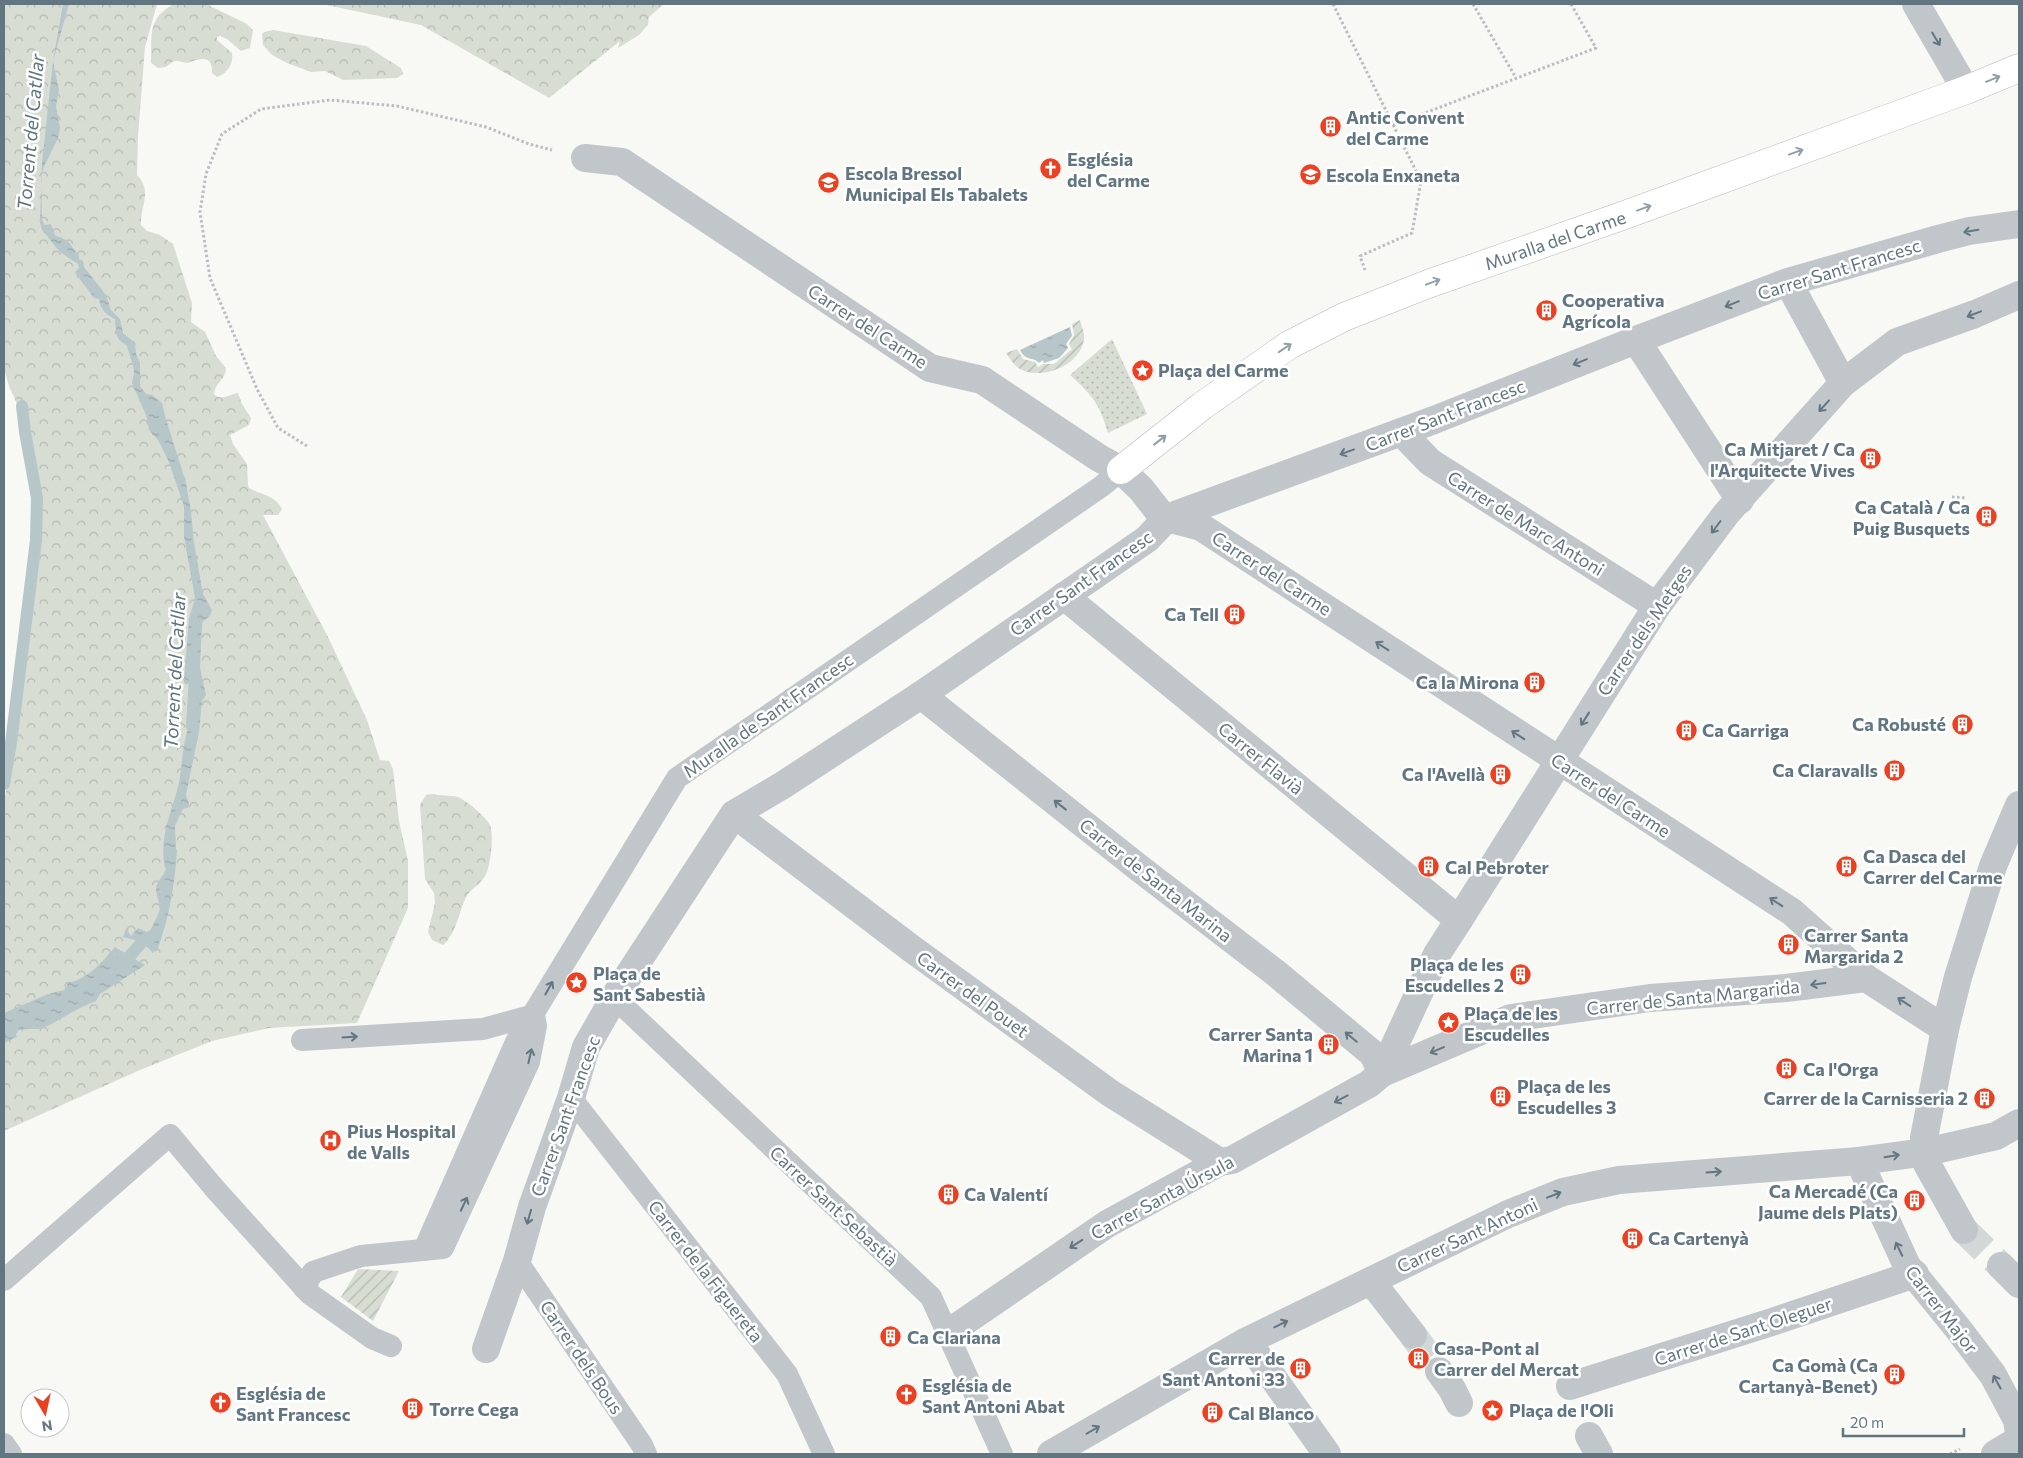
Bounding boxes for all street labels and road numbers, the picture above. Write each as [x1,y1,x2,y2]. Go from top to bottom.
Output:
street label: Muralla del Carme [1482,206,1628,274]
street label: Carrer Sant Francesc [1755,234,1923,304]
street label: Carrer del Carme [804,279,932,373]
street label: Carrer Sant Francesc [1362,374,1528,456]
street label: Carrer de Marc Antoni [1444,466,1608,580]
street label: Carrer Sant Francesc [1005,525,1157,641]
street label: Carrer del Carme [1208,526,1336,620]
street label: Carrer dels Metges [1592,560,1696,700]
street label: Muralla de Sant Francesc [679,648,857,782]
street label: Carrer Flavià [1214,717,1308,799]
street label: Carrer del Carme [1547,748,1675,842]
street label: Carrer de Santa Marina [1075,814,1237,946]
street label: Carrer del Pouet [913,946,1033,1042]
street label: Carrer de Santa Margarida [1585,975,1801,1019]
street label: Carrer Sant Francesc [526,1033,604,1199]
street label: Carrer Sant Sebastià [766,1141,902,1271]
street label: Carrer Santa Úrsula [1087,1150,1237,1244]
street label: Carrer Sant Antoni [1393,1193,1541,1277]
street label: Carrer de la Figuereta [644,1196,768,1346]
street label: Carrer Major [1901,1261,1983,1357]
street label: Carrer de Sant Oleguer [1651,1292,1835,1370]
street label: Carrer dels Bous [536,1296,628,1418]

